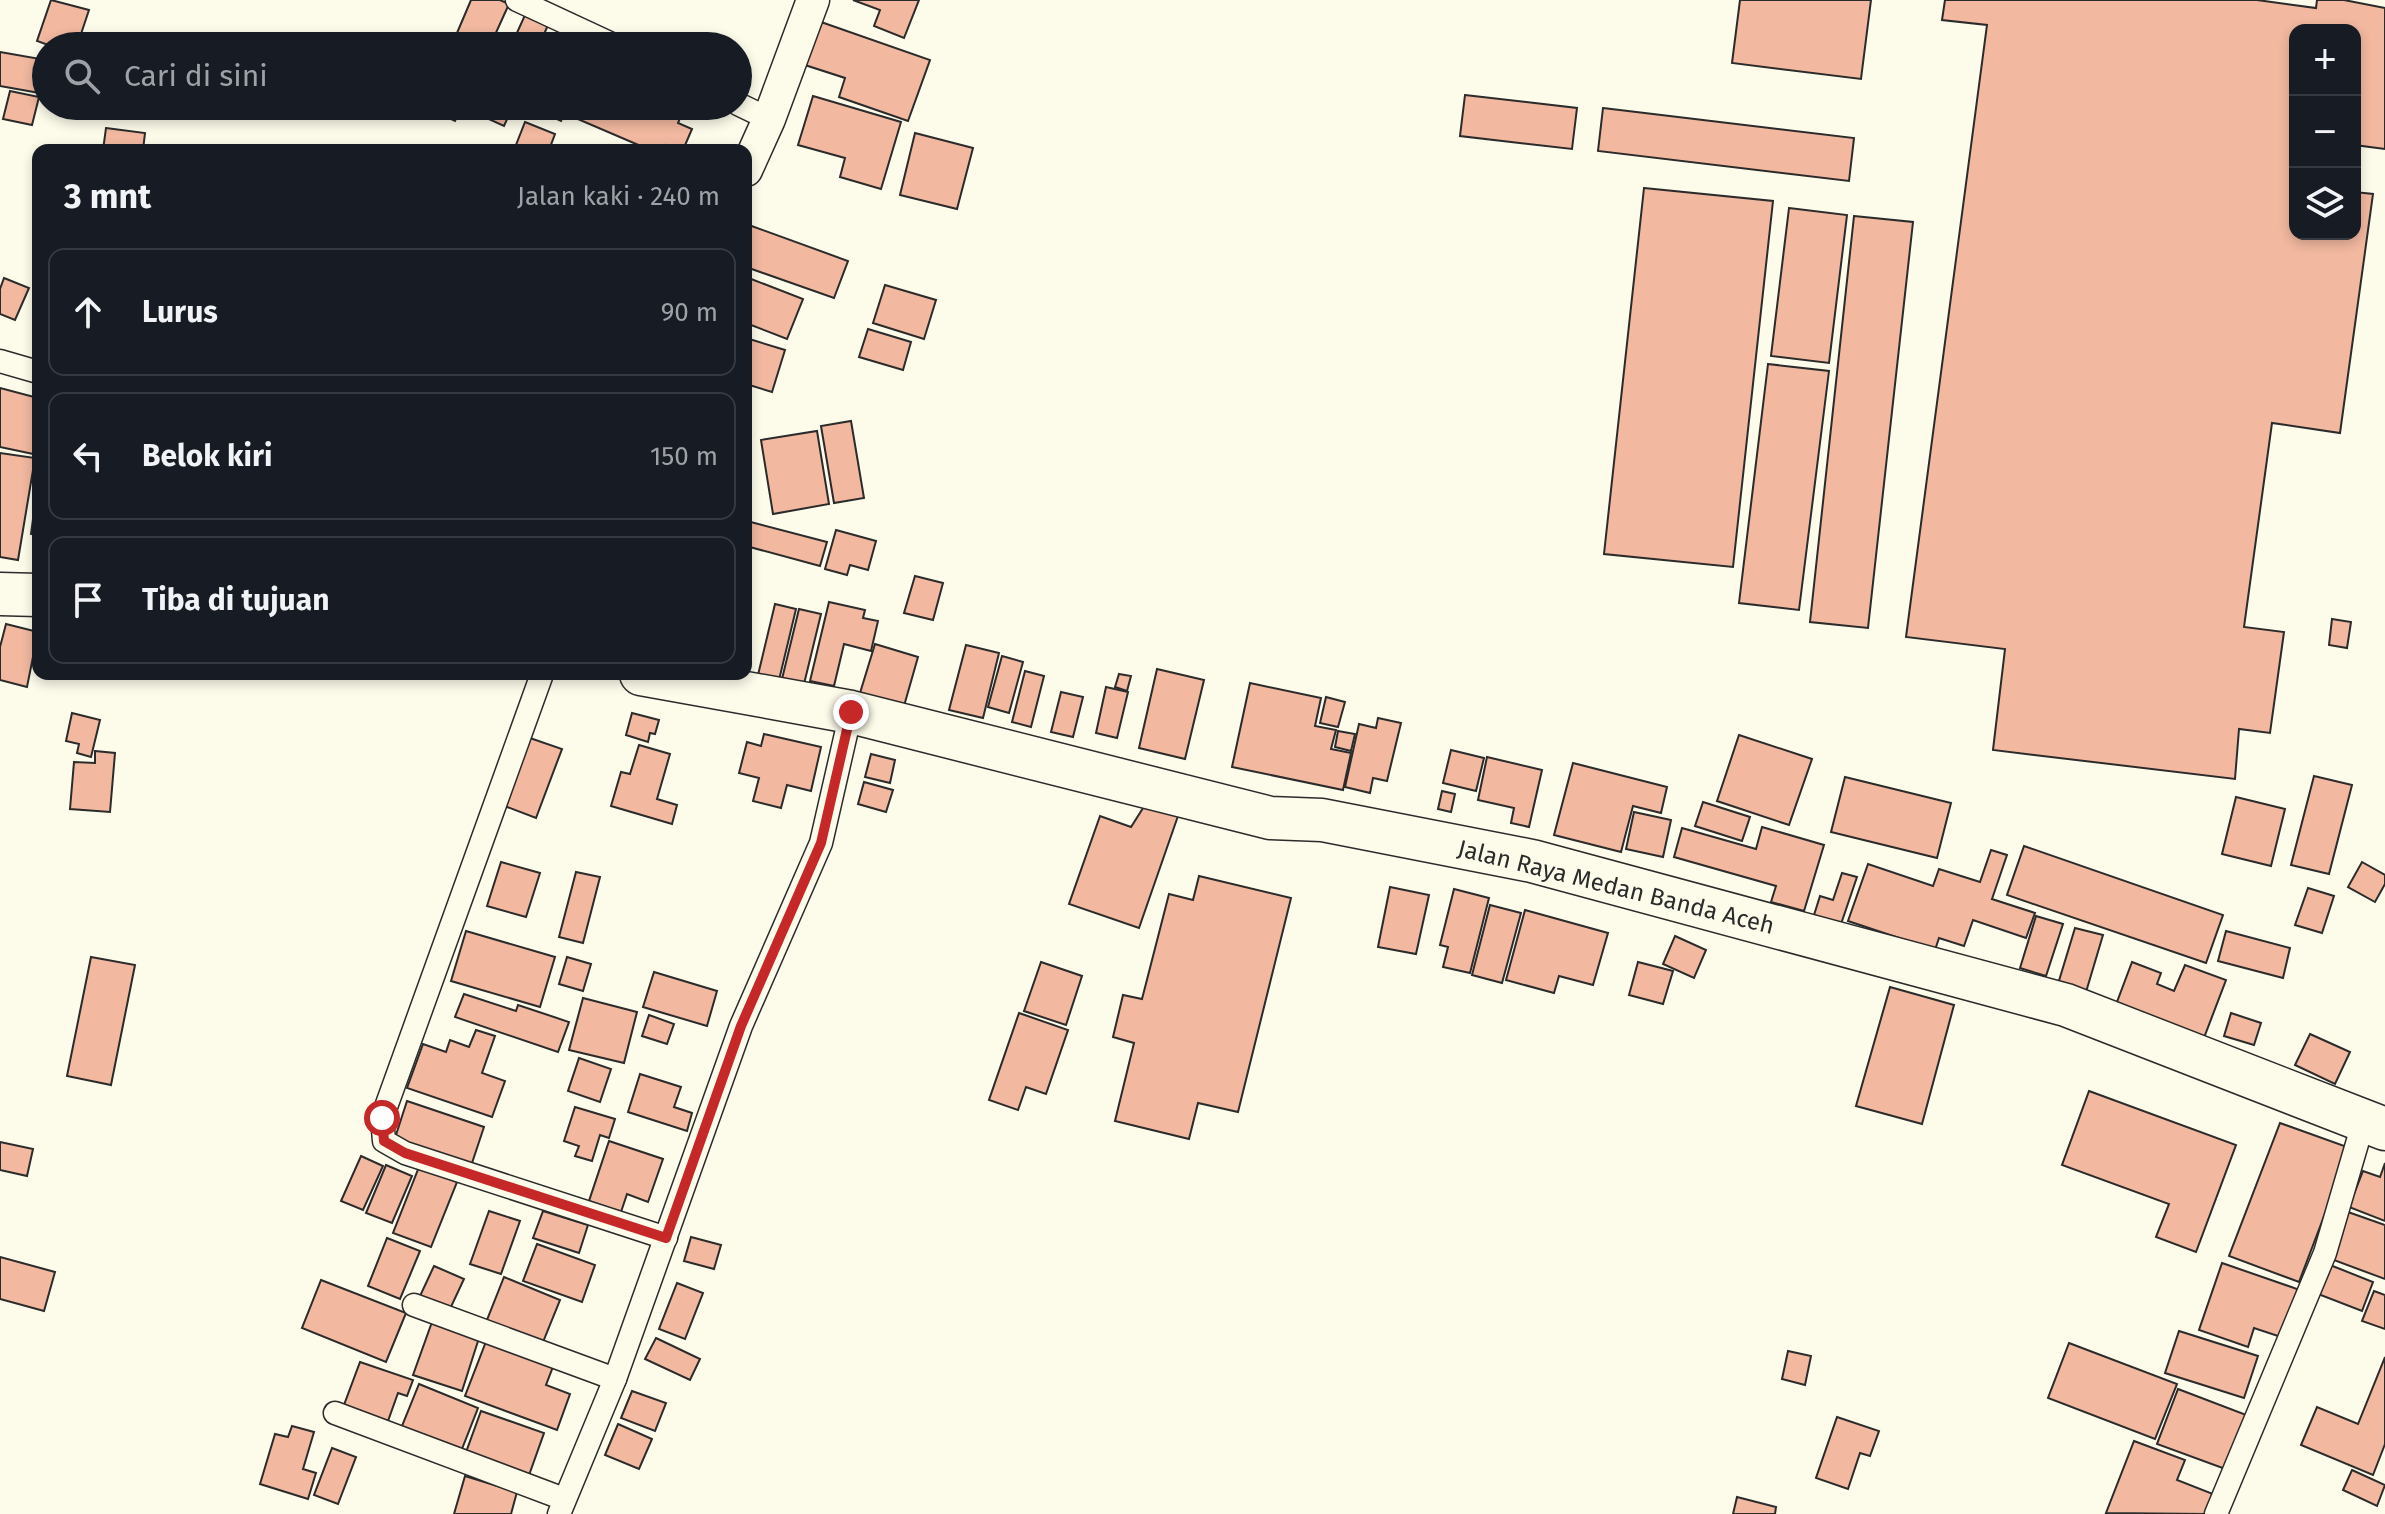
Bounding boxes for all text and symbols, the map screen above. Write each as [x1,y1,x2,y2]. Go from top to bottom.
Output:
map controls [2289,24,2361,240]
button: + [2289,24,2361,96]
search box [32,32,752,120]
icon: search [60,54,104,98]
text: Cari di sini [124,58,268,94]
button: − [2289,96,2361,168]
button: layers [2289,168,2361,240]
text: 3 mnt [64,176,151,217]
text: Jalan kaki · 240 m [517,181,720,212]
icon: ahead [66,290,110,334]
text: Lurus [142,294,218,330]
text: 90 m [661,297,718,328]
icon: left [66,434,110,478]
text: Belok kiri [142,438,273,474]
text: 150 m [650,441,718,472]
icon: arrive [66,578,110,622]
text: Tiba di tujuan [142,582,329,618]
route end [833,694,869,730]
street label: Jalan Raya Medan Banda Aceh [1455,834,1777,940]
route start [364,1100,400,1136]

